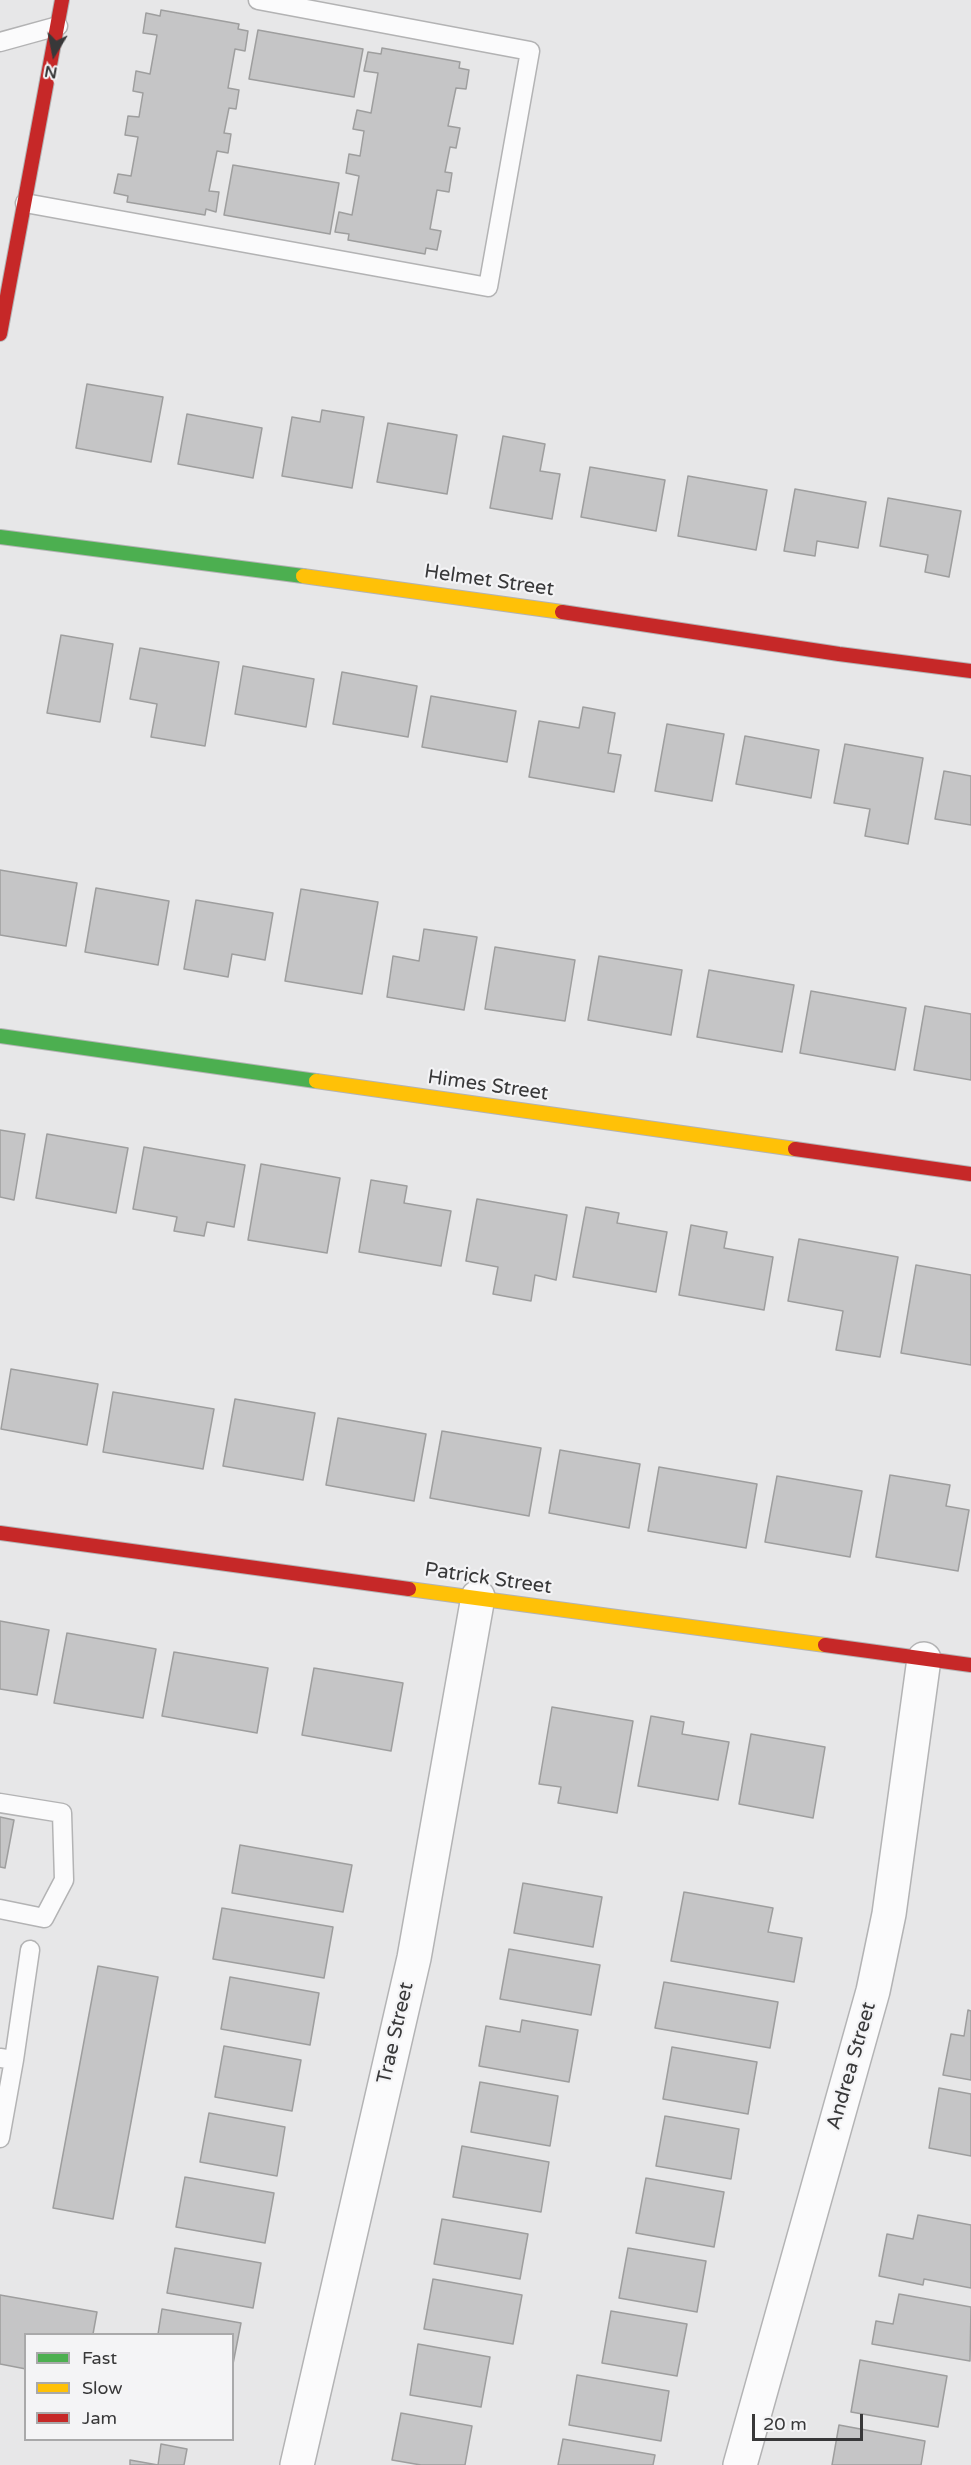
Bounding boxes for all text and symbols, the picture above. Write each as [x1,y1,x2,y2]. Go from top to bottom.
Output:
north arrow [24,24,84,84]
text: N [43,61,59,83]
street label: Helmet Street [423,560,555,602]
street label: Himes Street [426,1066,550,1106]
street label: Patrick Street [423,1558,553,1600]
street label: Trae Street [373,1980,419,2086]
street label: Andrea Street [822,1999,882,2133]
legend [24,2333,234,2441]
text: Fast [82,2347,117,2369]
text: Slow [82,2377,123,2399]
scale bar [755,2402,866,2440]
text: Jam [82,2407,117,2429]
text: 20 m [763,2413,807,2435]

